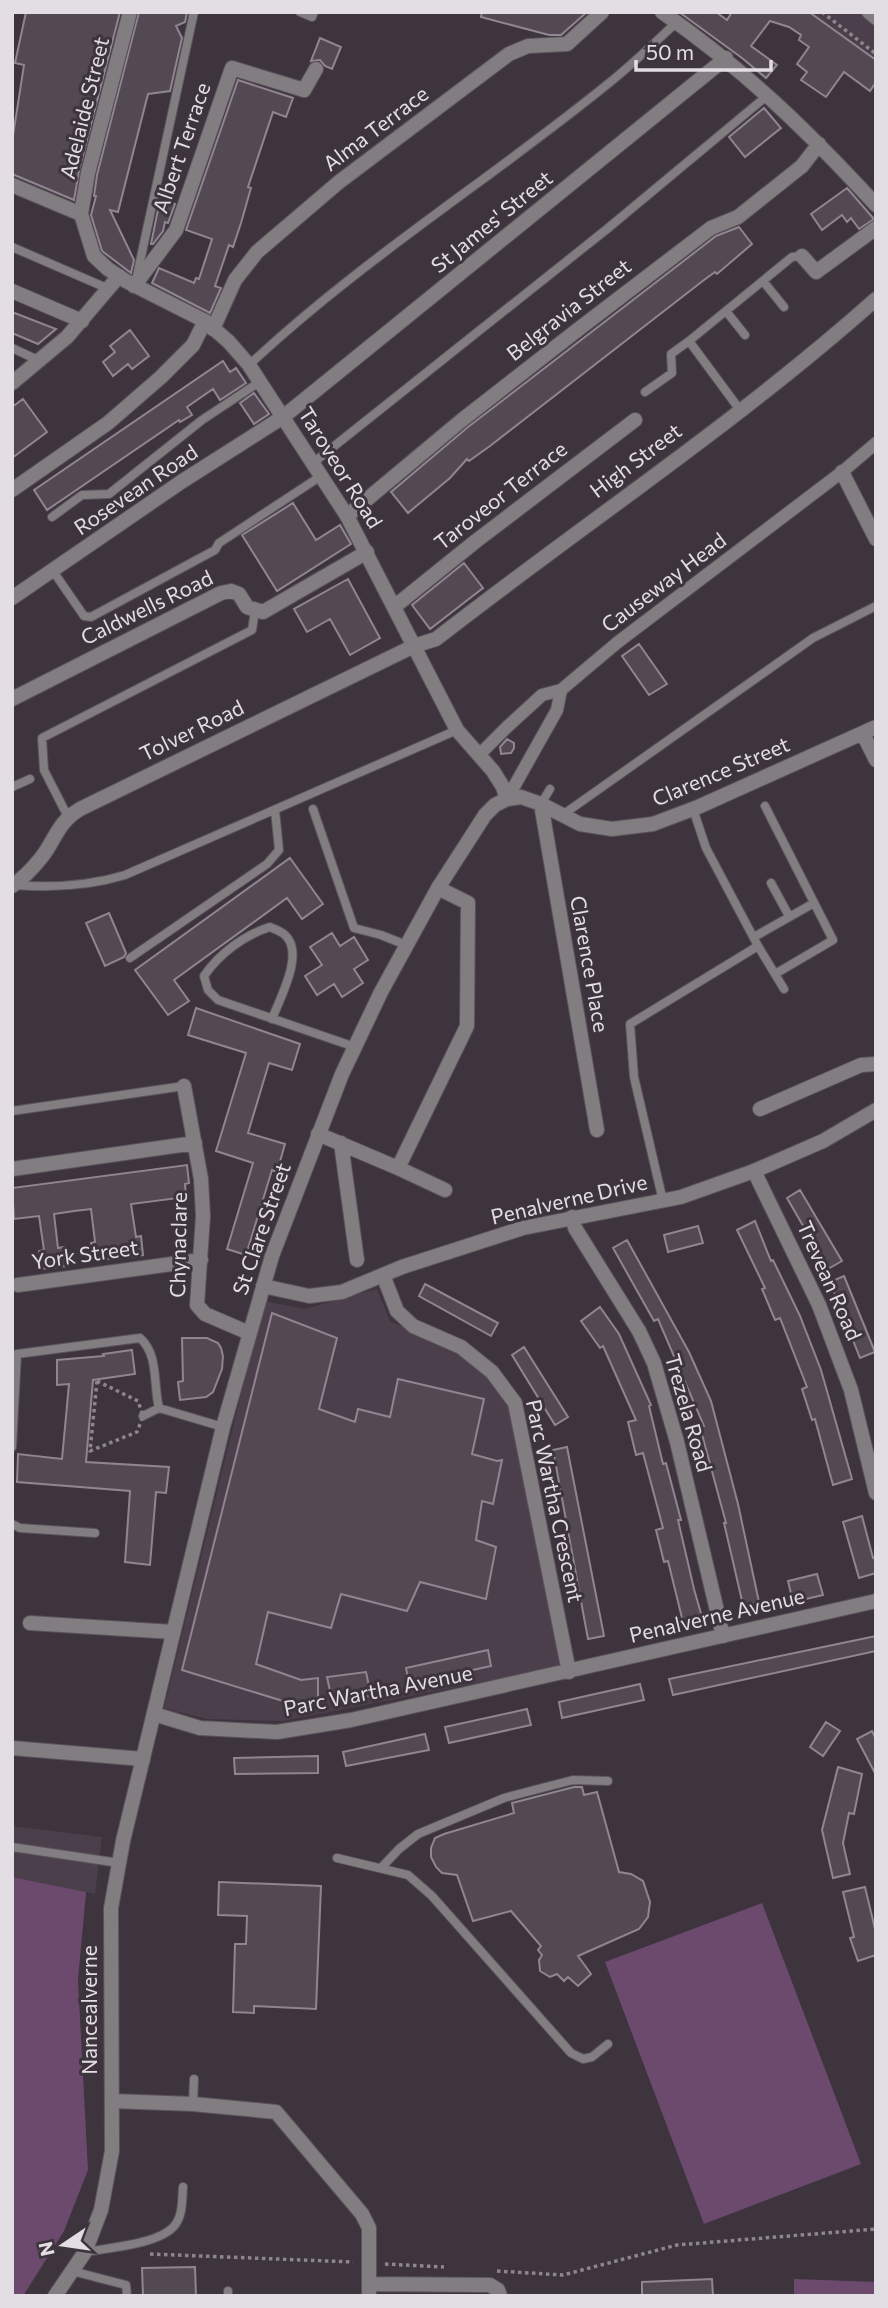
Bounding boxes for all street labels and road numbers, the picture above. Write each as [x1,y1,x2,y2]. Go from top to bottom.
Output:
street label: Adelaide Street [54,34,113,181]
street label: Albert Terrace [147,79,215,216]
street label: Alma Terrace [318,80,433,175]
street label: St James' Street [426,164,557,277]
street label: Belgravia Street [501,253,635,365]
street label: Taroveor Road [294,402,389,532]
street label: High Street [584,417,686,502]
street label: Taroveor Terrace [429,435,571,554]
street label: Rosevean Road [69,438,202,539]
street label: Causeway Head [596,527,730,637]
street label: Caldwells Road [76,564,216,649]
street label: Tolver Road [135,694,247,766]
street label: Clarence Street [648,730,793,811]
street label: Clarence Place [566,893,615,1034]
street label: St Clare Street [226,1159,295,1298]
street label: Penalverne Drive [488,1168,649,1229]
street label: Chynaclare [164,1192,191,1298]
street label: Trevean Road [793,1217,868,1344]
street label: York Street [30,1234,140,1273]
street label: Trezela Road [661,1351,718,1475]
street label: Parc Wartha Crescent [522,1397,589,1605]
street label: Penalverne Avenue [627,1582,807,1647]
street label: Parc Wartha Avenue [281,1659,474,1720]
street label: Nancealverne [76,1945,101,2075]

